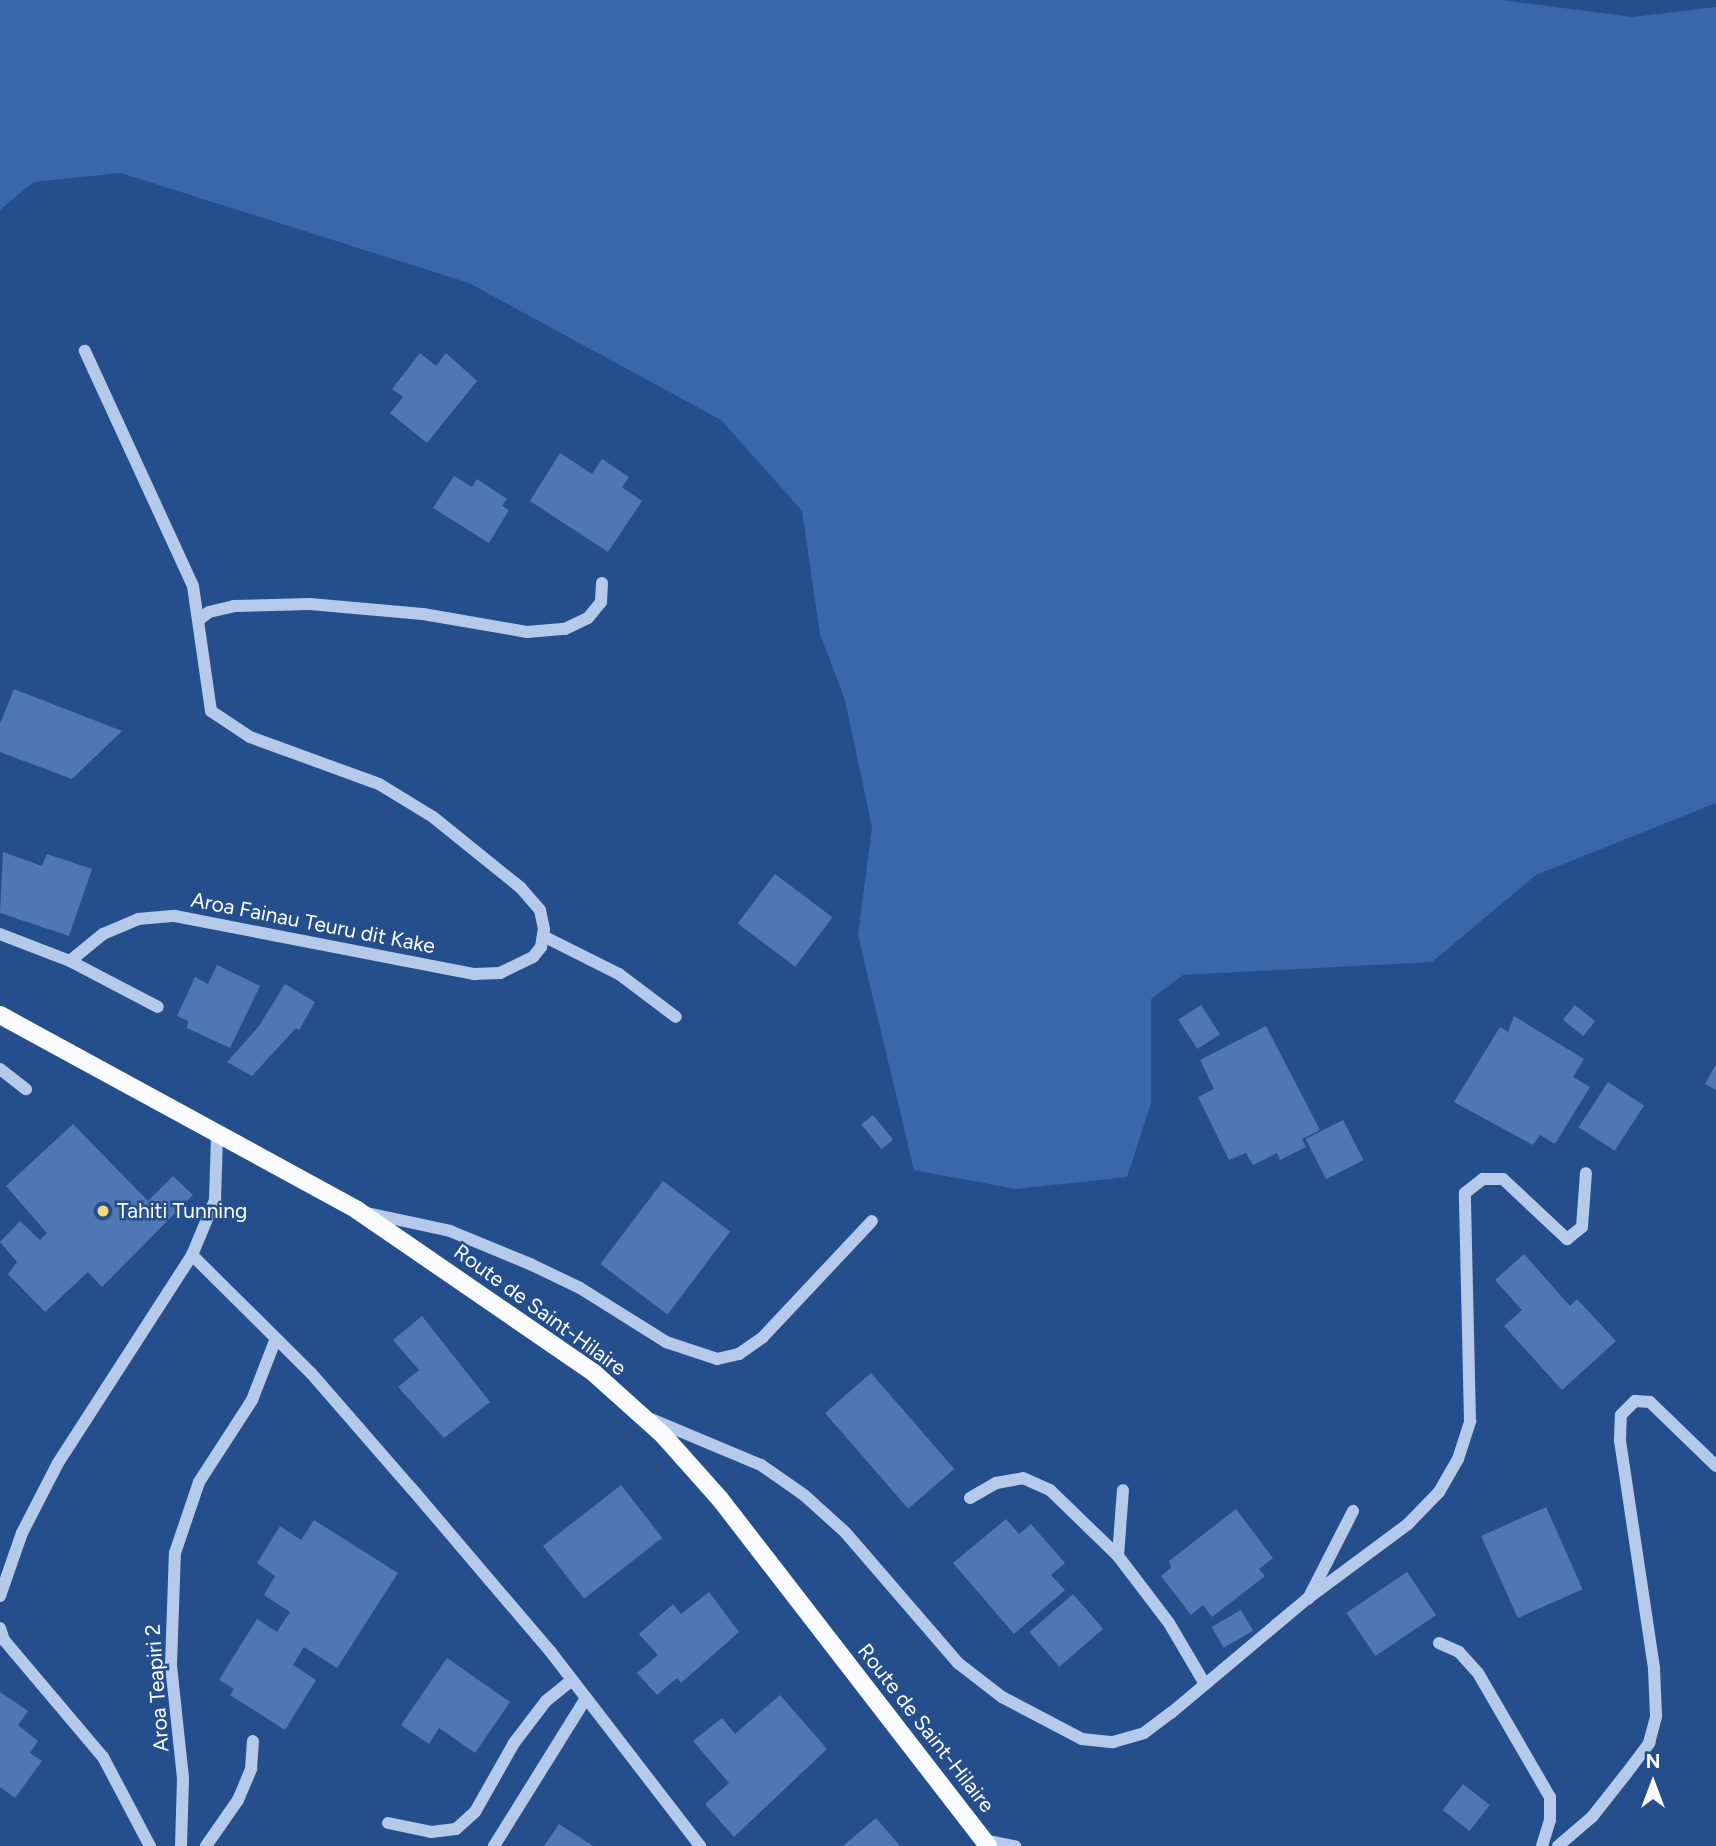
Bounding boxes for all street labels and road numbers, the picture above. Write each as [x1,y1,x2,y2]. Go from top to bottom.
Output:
street label: Aroa Fainau Teuru dit Kake [189,887,437,959]
street label: Route de Saint-Hilaire [449,1239,631,1381]
street label: Aroa Teapiri 2 [140,1623,174,1753]
street label: Route de Saint-Hilaire [852,1639,1000,1817]

